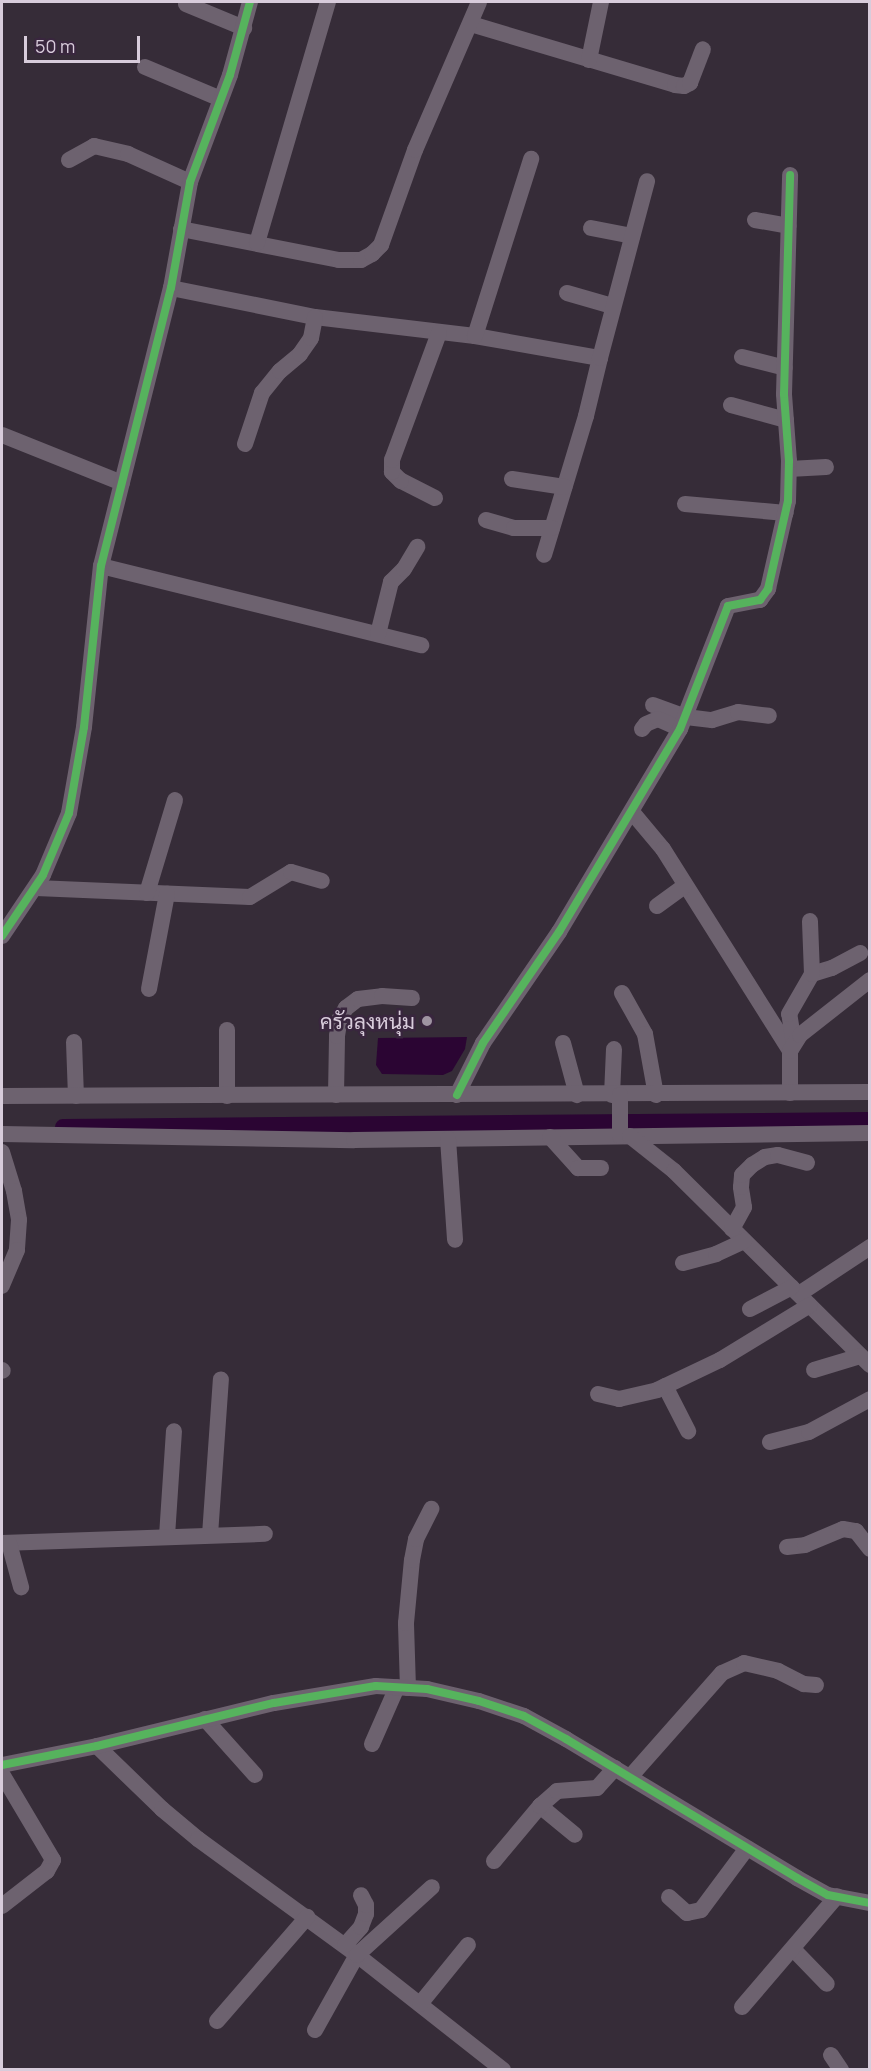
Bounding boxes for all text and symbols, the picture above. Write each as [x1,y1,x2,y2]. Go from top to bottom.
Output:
scale bar [27,24,142,62]
text: 50 m [35,34,75,58]
place label: ครัวลุงหนุ่ม [320,1008,415,1034]
marker: ครัวลุงหนุ่ม [420,1014,434,1028]

